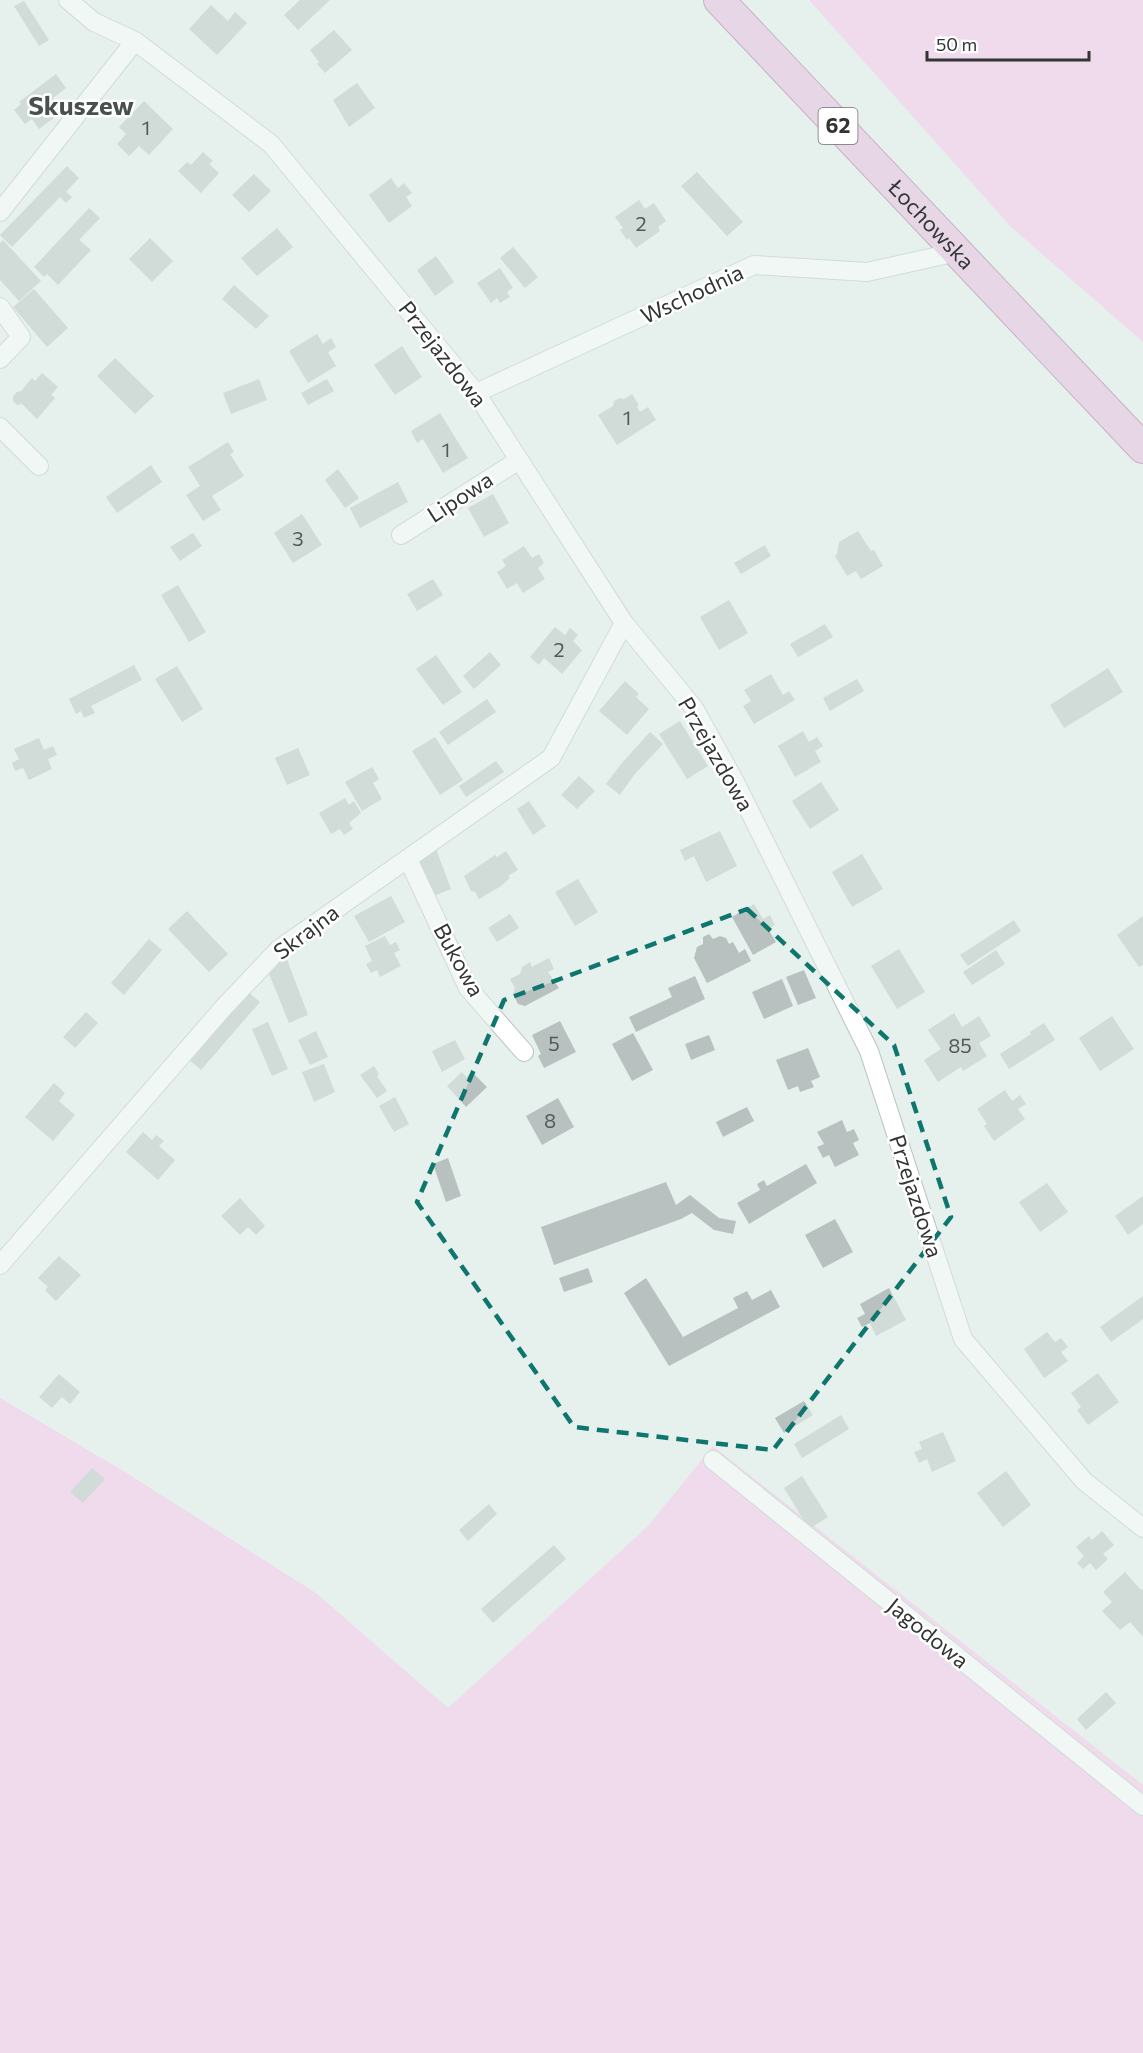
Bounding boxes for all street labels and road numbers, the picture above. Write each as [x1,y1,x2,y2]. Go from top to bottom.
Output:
road number: 62 [818,108,858,144]
street label: Łochowska [882,173,980,274]
street label: Wschodnia [636,258,747,329]
street label: Przejazdowa [394,295,493,412]
street label: Lipowa [422,465,498,528]
street label: Przejazdowa [673,692,760,816]
street label: Skrajna [268,898,344,965]
street label: Bukowa [428,918,491,1001]
street label: Przejazdowa [884,1131,949,1261]
street label: Jagodowa [882,1592,975,1674]

